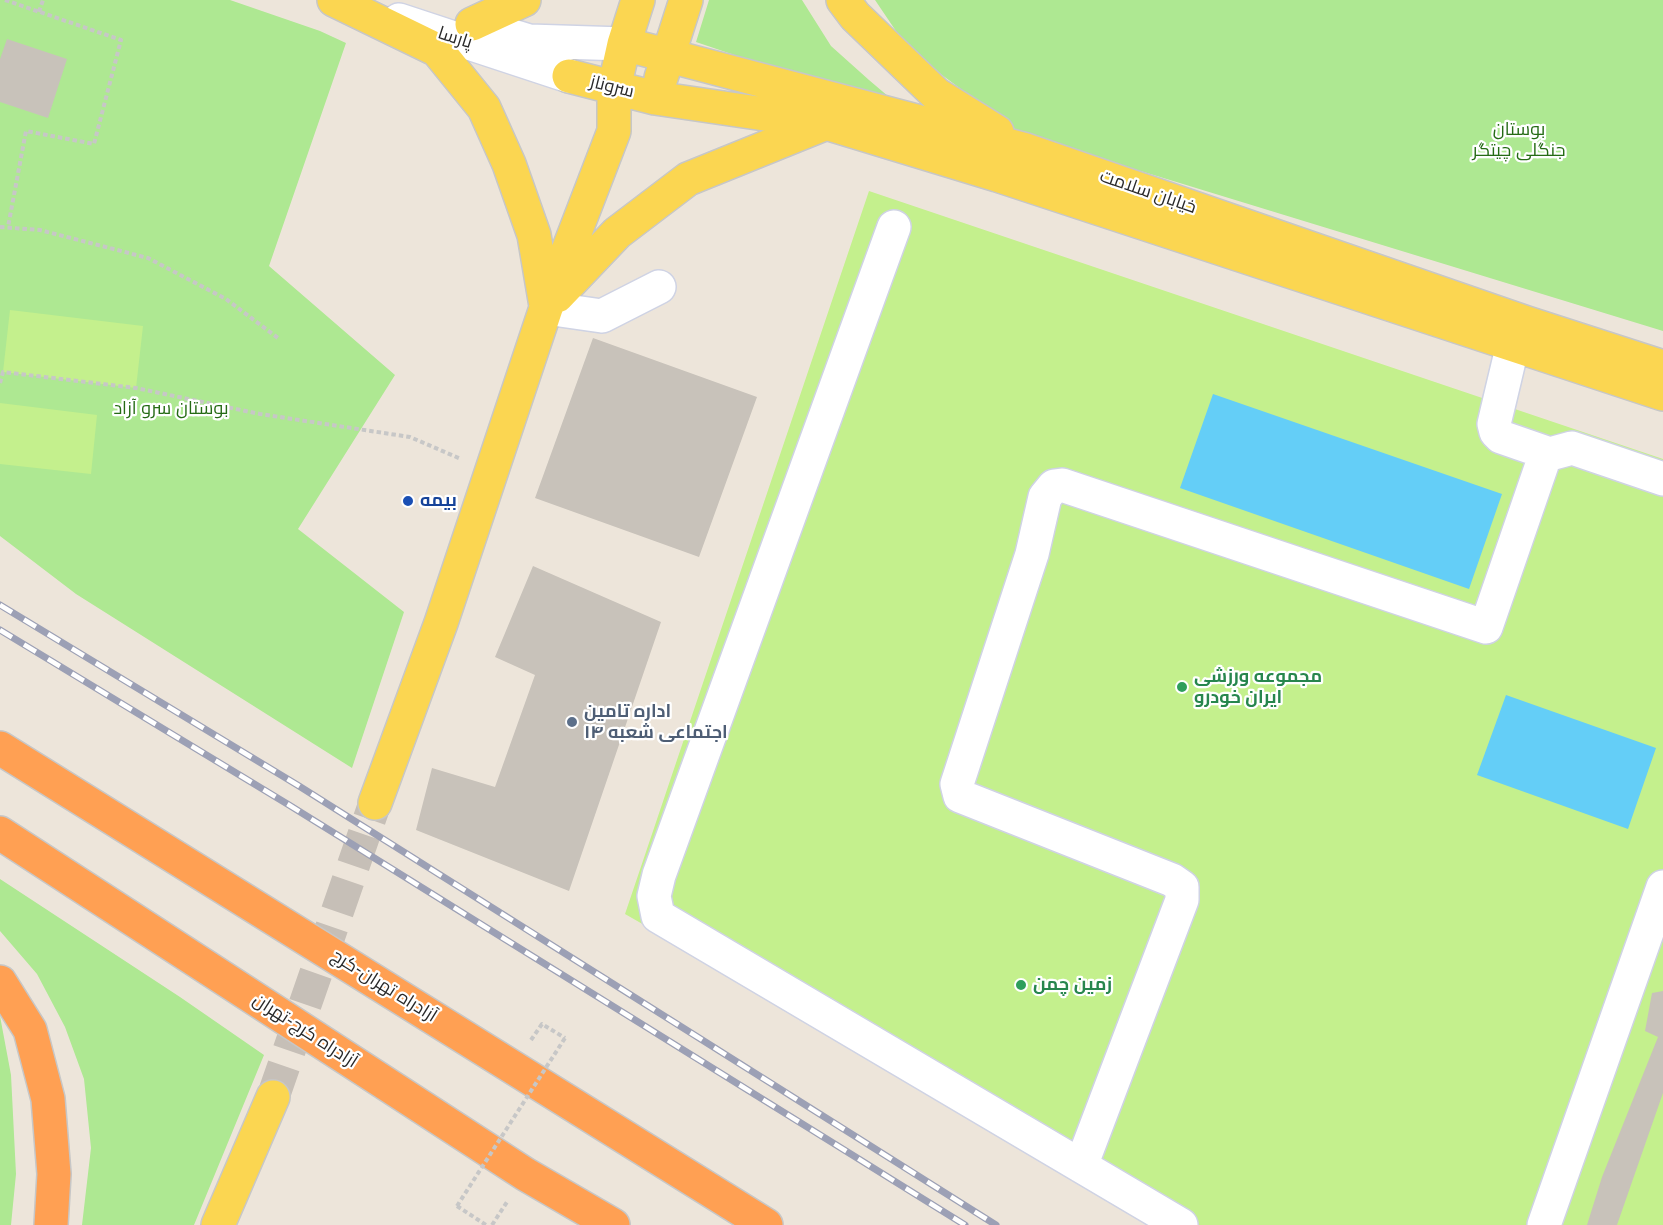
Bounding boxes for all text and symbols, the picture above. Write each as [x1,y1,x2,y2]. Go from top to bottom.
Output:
street label: پارسا [435,22,475,54]
street label: سروناز [588,71,636,103]
park label: بوستان جنگلی چیتگر [1473,119,1565,162]
street label: خیابان سلامت [1097,165,1199,219]
park label: بوستان سرو آزاد [113,398,229,420]
place label: بیمه [420,490,457,512]
marker: بیمه [401,494,415,508]
place label: مجموعه ورزشی ایران خودرو [1194,666,1322,708]
marker: مجموعه ورزشی ایران خودرو [1175,680,1189,694]
place label: اداره تامین اجتماعی شعبه ۱۴ [584,701,728,744]
marker: اداره تامین اجتماعی شعبه ۱۴ [565,715,579,729]
street label: آزادراه تهران-کرج [327,945,441,1027]
place label: زمین چمن [1033,974,1112,996]
marker: زمین چمن [1014,978,1028,992]
street label: آزادراه کرج-تهران [249,989,361,1073]

